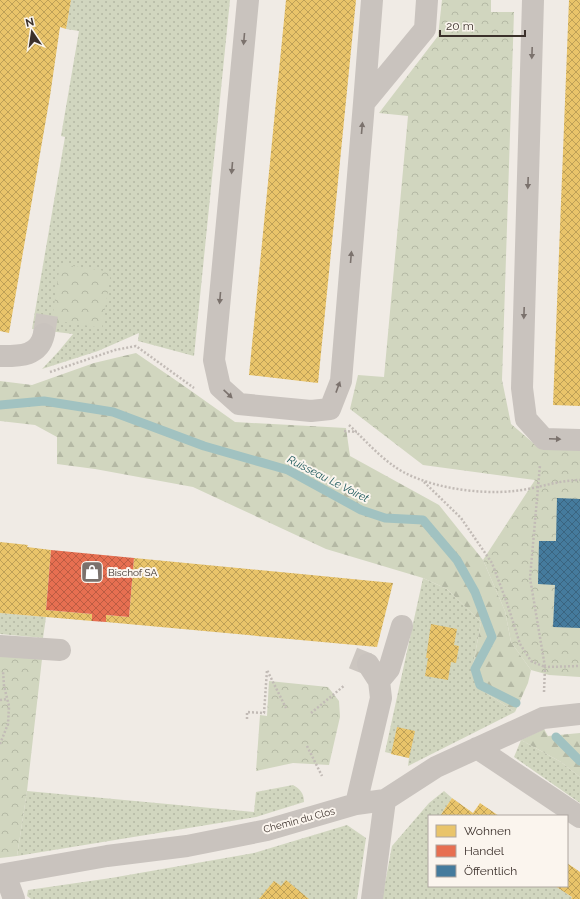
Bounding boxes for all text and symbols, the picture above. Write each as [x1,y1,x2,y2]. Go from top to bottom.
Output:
north arrow [12,12,52,52]
scale bar [440,12,525,38]
text: N [24,15,35,30]
text: 20 m [446,19,474,33]
one-way arrow [241,33,247,45]
one-way arrow [529,47,535,60]
one-way arrow [358,122,365,134]
one-way arrow [229,162,235,174]
one-way arrow [525,177,531,190]
one-way arrow [348,251,354,263]
one-way arrow [216,292,223,304]
one-way arrow [521,307,528,319]
one-way arrow [336,380,342,392]
one-way arrow [223,390,233,399]
one-way arrow [549,436,562,442]
water label: Ruisseau Le Voiret [285,453,371,505]
shop icon: Bischof SA [79,559,105,585]
place label: Bischof SA [108,567,157,578]
street label: Chemin du Clos [262,805,336,835]
legend [428,815,568,887]
text: Wohnen [464,824,511,838]
text: Handel [464,844,505,858]
text: Öffentlich [464,864,517,878]

